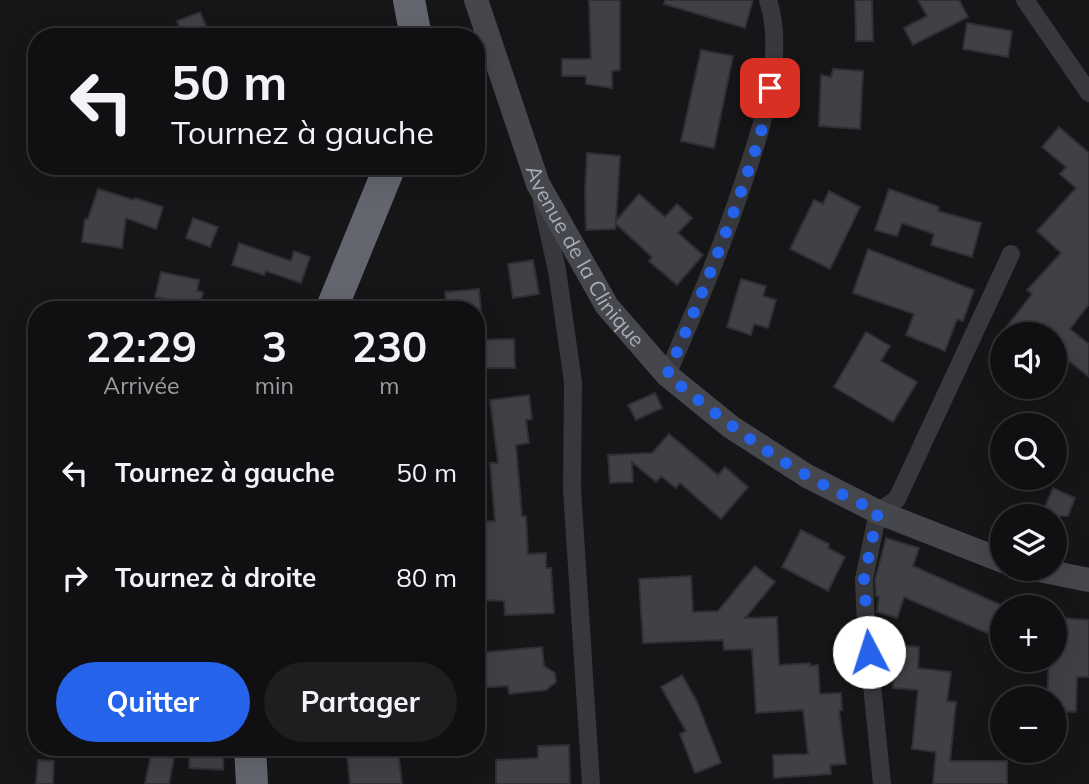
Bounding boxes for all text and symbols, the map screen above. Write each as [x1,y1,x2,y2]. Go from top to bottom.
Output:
text: 50 m [171,51,287,112]
icon: left [56,56,147,147]
pin [740,58,800,118]
icon: arrive [751,69,789,107]
text: Tournez à gauche [171,112,434,152]
street label: Avenue de la Clinique [521,162,651,352]
text: 22:29 [86,320,197,373]
text: 3 [262,320,287,373]
text: 230 [352,320,427,373]
map controls [990,322,1067,763]
button: sound [990,322,1067,399]
text: Arrivée [103,371,179,400]
text: min [255,371,294,400]
text: m [379,371,400,400]
button: search [990,413,1067,490]
icon: left [56,454,94,492]
text: Tournez à gauche [115,456,335,489]
text: 50 m [396,456,457,489]
button: layers [990,504,1067,581]
icon: right [56,559,94,597]
text: Tournez à droite [115,561,316,594]
text: 80 m [396,561,457,594]
button: + [990,595,1067,672]
position arrow [832,615,906,689]
button: Quitter [56,662,250,742]
button: Partager [264,662,457,742]
button: − [990,686,1067,763]

